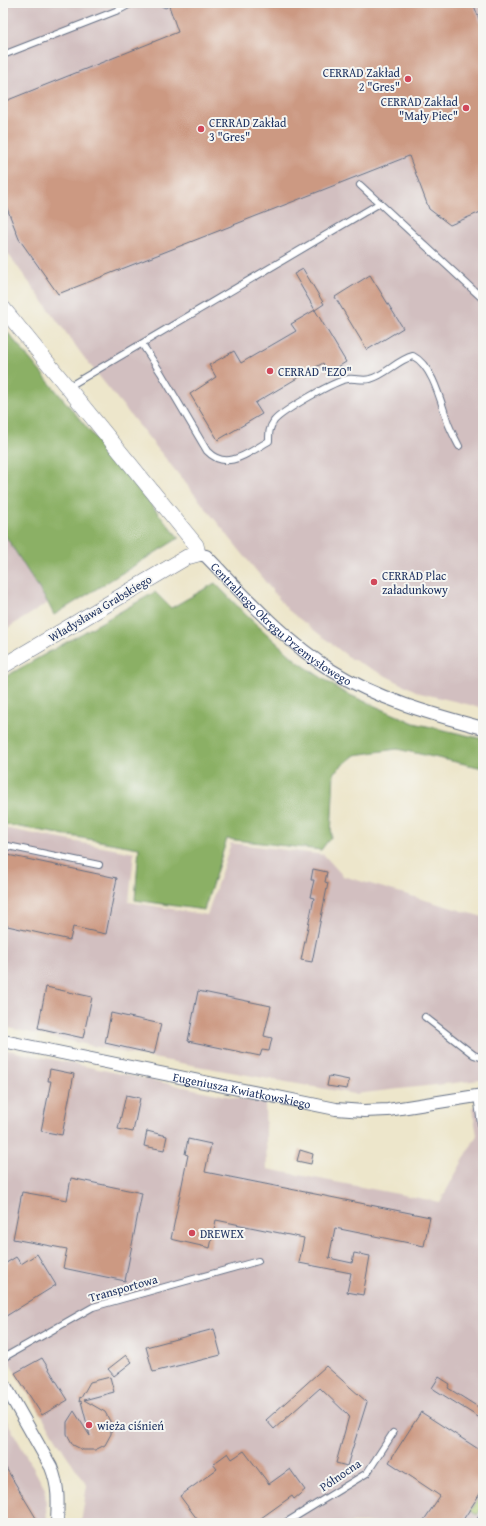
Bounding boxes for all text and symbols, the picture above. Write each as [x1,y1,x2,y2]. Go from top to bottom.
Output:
place label: CERRAD Zakład 2 "Gres" [323,64,401,95]
marker: CERRAD Zakład 2 "Gres" [403,74,413,84]
place label: CERRAD Zakład "Mały Piec" [381,93,459,124]
marker: CERRAD Zakład "Mały Piec" [461,103,471,113]
place label: CERRAD Zakład 3 "Gres" [209,114,287,145]
marker: CERRAD Zakład 3 "Gres" [196,124,206,134]
place label: CERRAD "EZO" [278,363,352,380]
marker: CERRAD "EZO" [265,366,275,376]
street label: Centralnego Okręgu Przemysłowego [207,558,355,689]
place label: CERRAD Plac załadunkowy [382,567,448,598]
street label: Władysława Grabskiego [45,570,155,646]
marker: CERRAD Plac załadunkowy [369,577,379,587]
street label: Eugeniusza Kwiatkowskiego [172,1067,313,1112]
place label: DREWEX [200,1225,245,1242]
marker: DREWEX [187,1228,197,1238]
street label: Transportowa [87,1270,160,1306]
place label: wieża ciśnień [97,1417,164,1434]
marker: wieża ciśnień [84,1420,94,1430]
street label: Północna [316,1455,364,1495]

